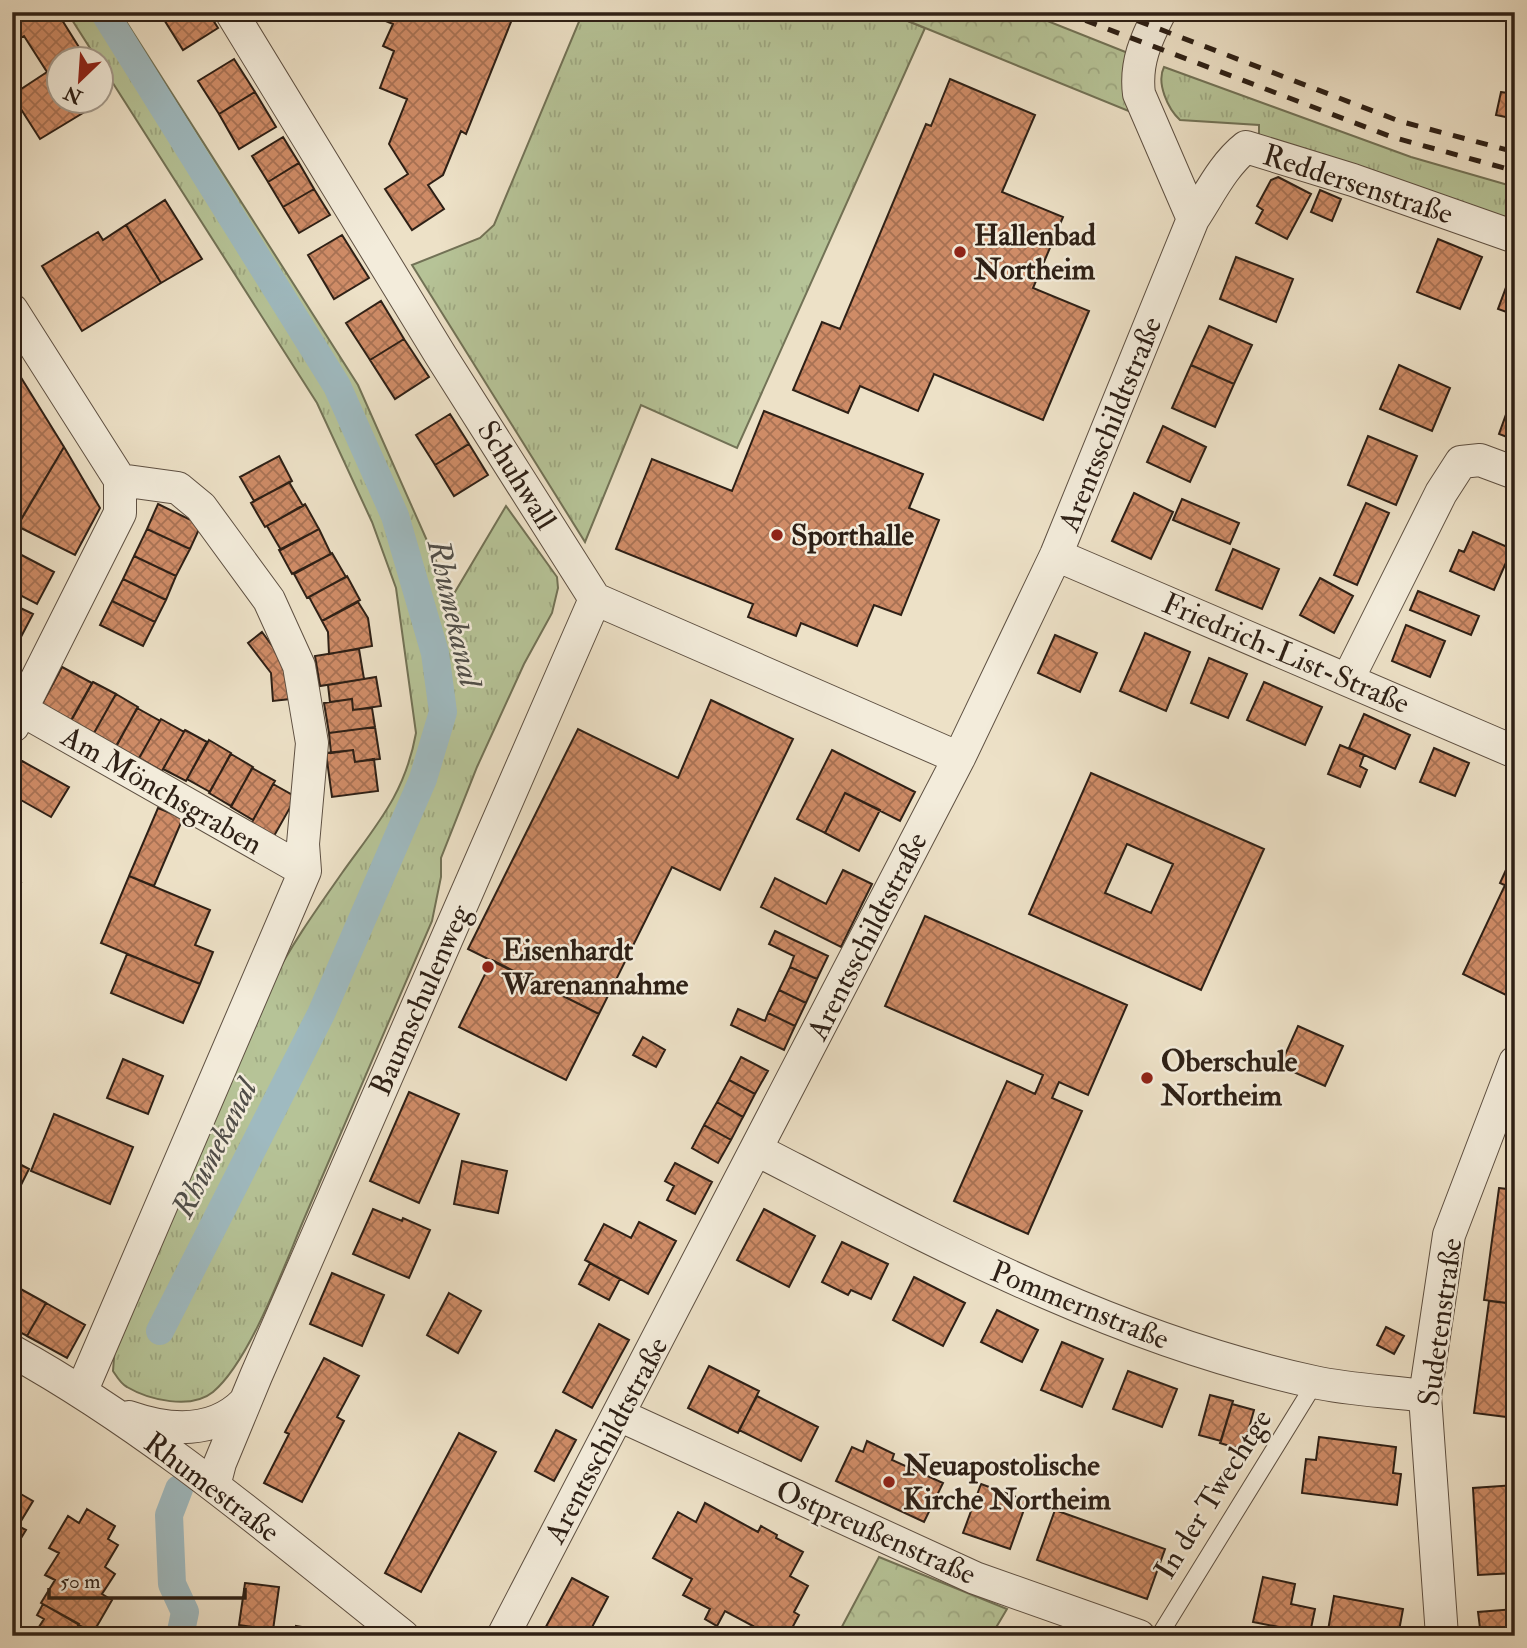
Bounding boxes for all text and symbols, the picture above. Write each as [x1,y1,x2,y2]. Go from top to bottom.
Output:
north arrow [46,46,116,116]
text: N [60,80,87,109]
street label: Reddersenstraße [1258,136,1458,233]
place label: Hallenbad Northeim [973,217,1096,288]
marker: Hallenbad Northeim [952,244,968,260]
street label: Arentsschildtstraße [1050,311,1170,538]
street label: Schuhwall [469,414,565,537]
place label: Sporthalle [791,517,915,554]
marker: Sporthalle [769,527,785,543]
water label: Rhumekanal [417,535,491,693]
street label: Friedrich-List-Straße [1157,585,1415,722]
street label: Am Mönchsgraben [54,717,269,863]
street label: Arentsschildtstraße [799,826,936,1047]
street label: Baumschulenweg [362,898,480,1101]
place label: Eisenhardt Warenannahme [501,932,689,1003]
marker: Eisenhardt Warenannahme [480,959,496,975]
place label: Oberschule Northeim [1160,1043,1298,1114]
marker: Oberschule Northeim [1139,1070,1155,1086]
water label: Rhumekanal [163,1071,268,1225]
street label: Sudetenstraße [1410,1236,1471,1409]
street label: Pommernstraße [985,1253,1174,1358]
street label: Arentsschildtstraße [536,1331,676,1551]
street label: In der Twechtge [1147,1403,1280,1586]
street label: Rhumestraße [136,1424,287,1550]
place label: Neuapostolische Kirche Northeim [902,1447,1111,1518]
street label: Ostpreußenstraße [770,1472,982,1593]
marker: Neuapostolische Kirche Northeim [881,1474,897,1490]
scale bar [49,1557,245,1601]
text: 50 m [60,1568,101,1595]

